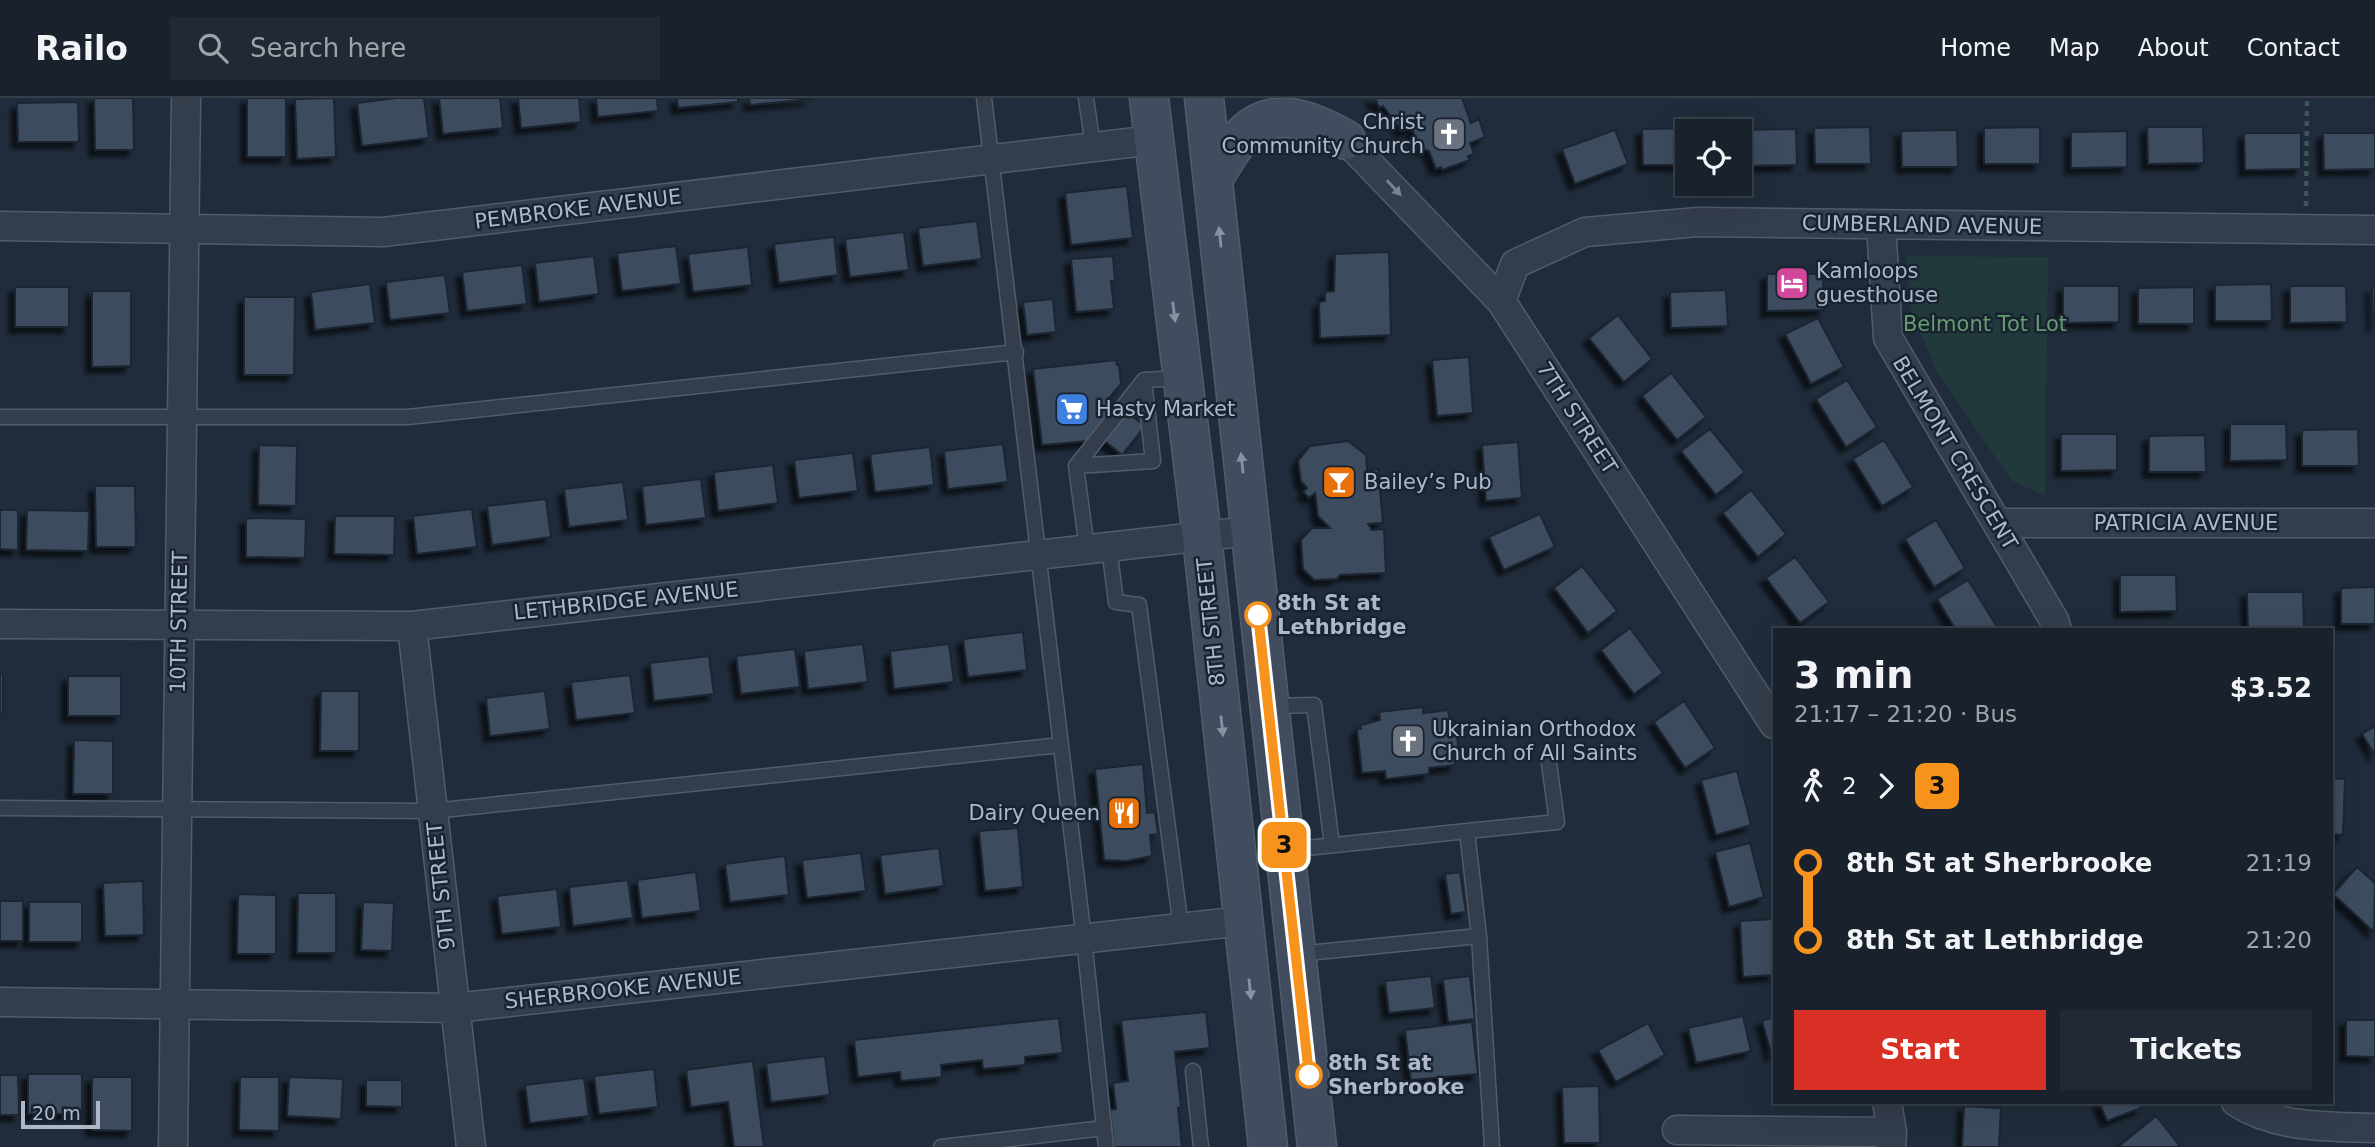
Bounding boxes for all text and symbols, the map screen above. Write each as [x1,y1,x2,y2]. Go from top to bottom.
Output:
search box [170,17,660,80]
text: Railo [35,29,128,68]
icon: search [194,29,232,67]
text: Search here [250,33,406,63]
text: Home [1940,34,2011,62]
text: Map [2049,34,2100,62]
text: About [2138,34,2209,62]
text: Contact [2247,34,2340,62]
place label: Christ Community Church [1221,110,1424,158]
church icon: Christ Community Church [1430,115,1468,153]
map controls [1675,119,1752,196]
button: locate [1675,119,1752,196]
one-way arrow [1386,179,1402,196]
street label: PEMBROKE AVENUE [473,184,683,234]
street label: CUMBERLAND AVENUE [1802,211,2042,239]
one-way arrow [1214,226,1225,248]
place label: Kamloops guesthouse [1816,259,1938,307]
hotel icon: Kamloops guesthouse [1773,264,1811,302]
one-way arrow [1169,301,1180,323]
park label: Belmont Tot Lot [1903,312,2067,336]
street label: BELMONT CRESCENT [1888,352,2022,554]
street label: 7TH STREET [1532,357,1622,479]
supermarket icon: Hasty Market [1053,390,1091,428]
place label: Hasty Market [1096,397,1235,421]
one-way arrow [1237,452,1248,474]
bar icon: Bailey’s Pub [1320,463,1358,501]
place label: Bailey’s Pub [1364,470,1492,494]
street label: PATRICIA AVENUE [2094,511,2278,535]
street label: 10TH STREET [166,551,192,693]
street label: 8TH STREET [1192,557,1230,687]
street label: LETHBRIDGE AVENUE [512,577,740,625]
place label: 8th St at Lethbridge [1277,591,1407,639]
marker: 8th St at Lethbridge [1245,602,1271,628]
text: 3 min [1794,653,1913,697]
text: $3.52 [2230,673,2312,703]
text: 21:17 – 21:20 · Bus [1794,701,2017,727]
one-way arrow [1217,715,1228,737]
place label: Ukrainian Orthodox Church of All Saints [1432,717,1637,765]
church icon: Ukrainian Orthodox Church of All Saints [1389,722,1427,760]
icon: walk [1794,767,1832,805]
icon: forward [1867,767,1905,805]
text: 3 [1929,772,1945,800]
text: 2 [1842,773,1857,799]
restaurant icon: Dairy Queen [1105,794,1143,832]
place label: Dairy Queen [968,801,1100,825]
street label: 9TH STREET [422,821,460,951]
line badge: 3 [1261,822,1307,868]
text: 3 [1276,831,1292,859]
text: 8th St at Sherbrooke [1846,848,2152,878]
text: 21:19 [2246,850,2312,876]
text: 8th St at Lethbridge [1846,925,2144,955]
text: 21:20 [2246,927,2312,953]
street label: SHERBROOKE AVENUE [504,965,742,1013]
one-way arrow [1245,978,1256,1000]
button: Start [1794,1010,2046,1090]
button: Tickets [2060,1010,2312,1090]
place label: 8th St at Sherbrooke [1328,1051,1465,1099]
marker: 8th St at Sherbrooke [1296,1062,1322,1088]
scale bar [21,1098,100,1130]
text: 20 m [32,1102,81,1124]

